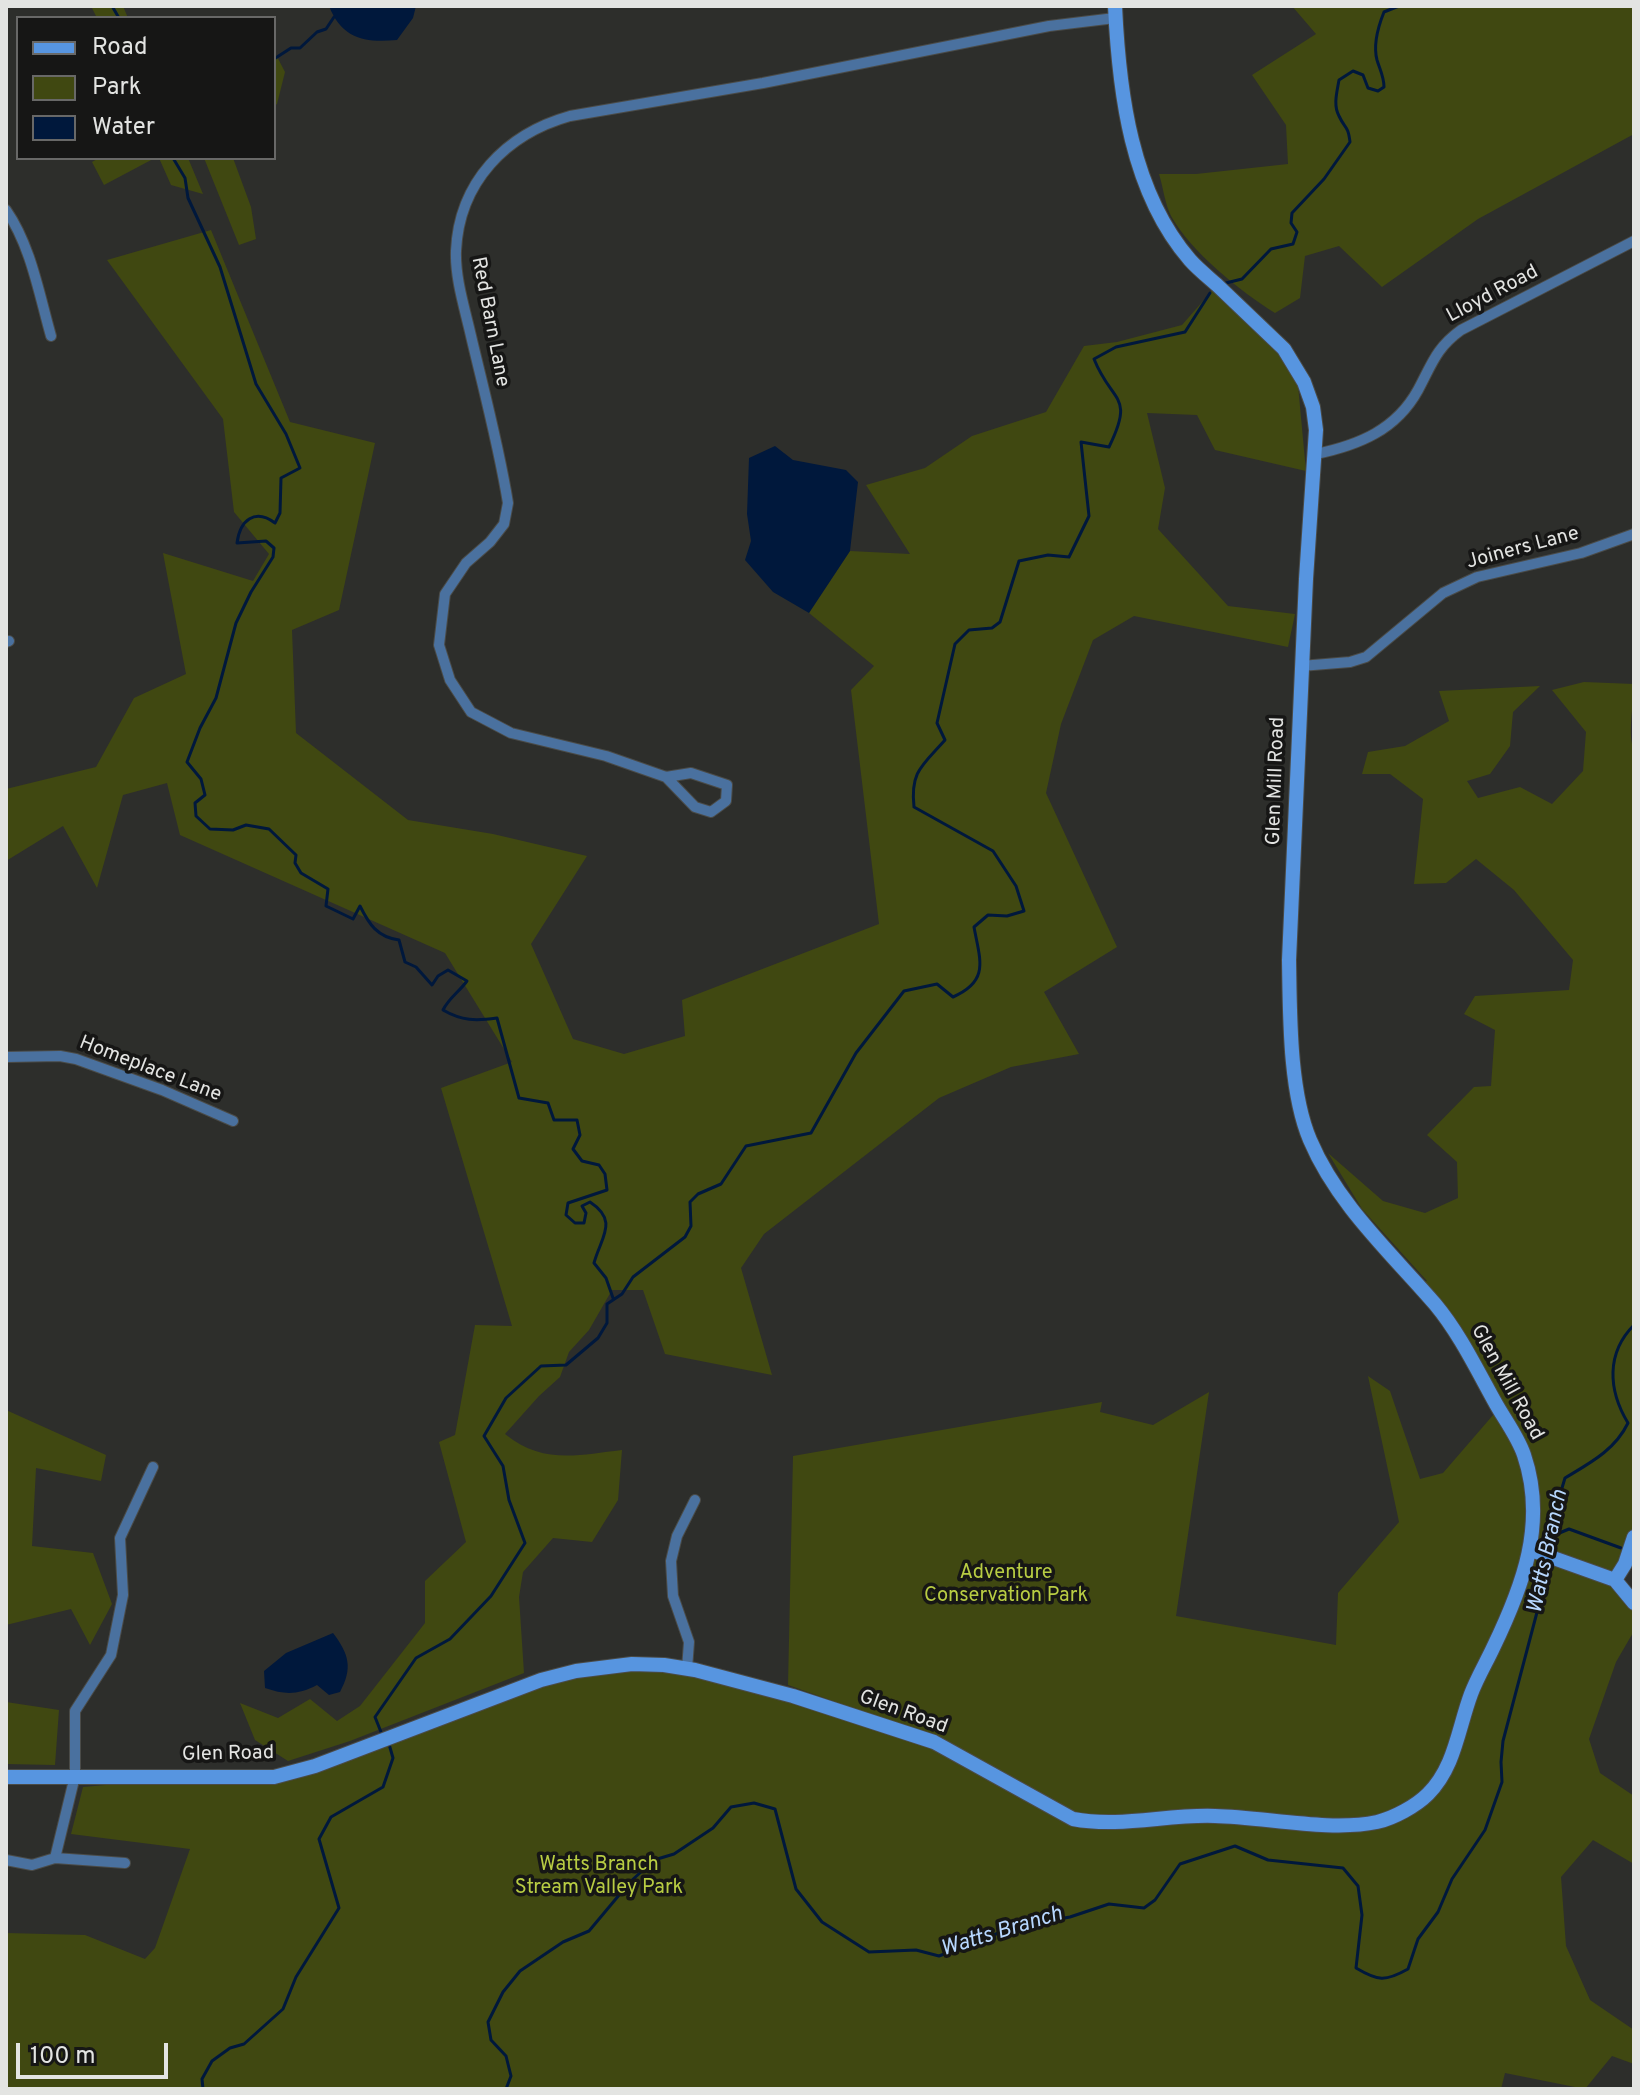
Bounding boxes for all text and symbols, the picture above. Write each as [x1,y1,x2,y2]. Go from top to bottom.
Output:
legend [16,16,276,160]
text: Road [92,33,148,63]
text: Park [92,73,142,103]
text: Water [92,113,155,143]
street label: Red Barn Lane [465,255,513,389]
street label: Lloyd Road [1443,261,1543,329]
street label: Joiners Lane [1464,522,1582,576]
street label: Glen Mill Road [1263,716,1291,846]
street label: Homeplace Lane [75,1032,225,1108]
street label: Glen Mill Road [1464,1321,1548,1445]
water label: Watts Branch [1523,1488,1575,1616]
park label: Adventure Conservation Park [924,1562,1088,1609]
street label: Glen Road [856,1686,950,1740]
street label: Glen Road [182,1742,274,1768]
park label: Watts Branch Stream Valley Park [515,1854,683,1901]
water label: Watts Branch [938,1902,1066,1964]
scale bar [20,2027,172,2077]
text: 100 m [30,2042,96,2072]

